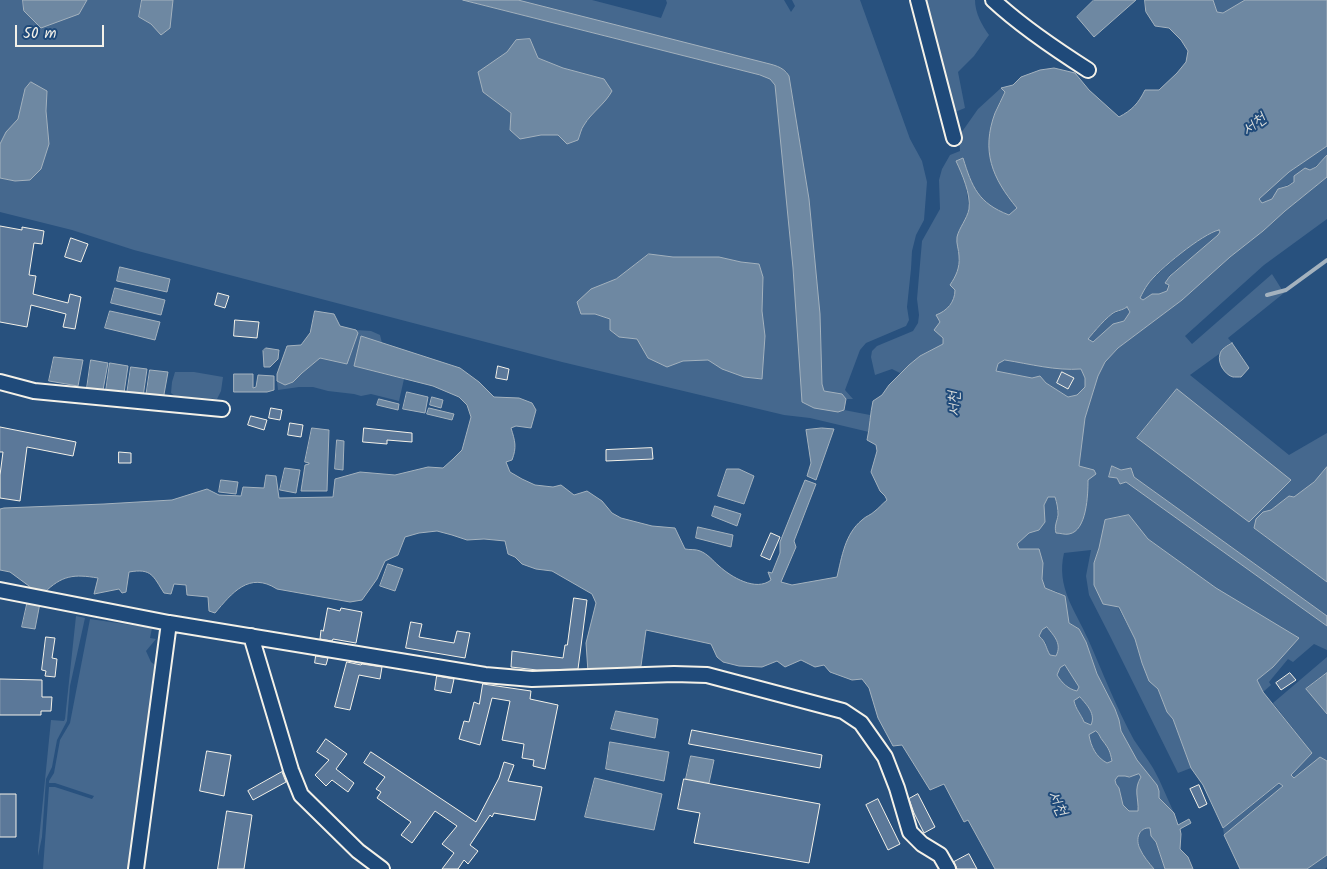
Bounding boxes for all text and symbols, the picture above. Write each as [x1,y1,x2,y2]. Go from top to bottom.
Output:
scale bar [18,15,106,47]
text: 50 m [23,22,57,46]
water label: 서천 [1239,111,1271,141]
water label: 서천 [946,391,966,417]
water label: 서천 [1042,788,1070,820]

